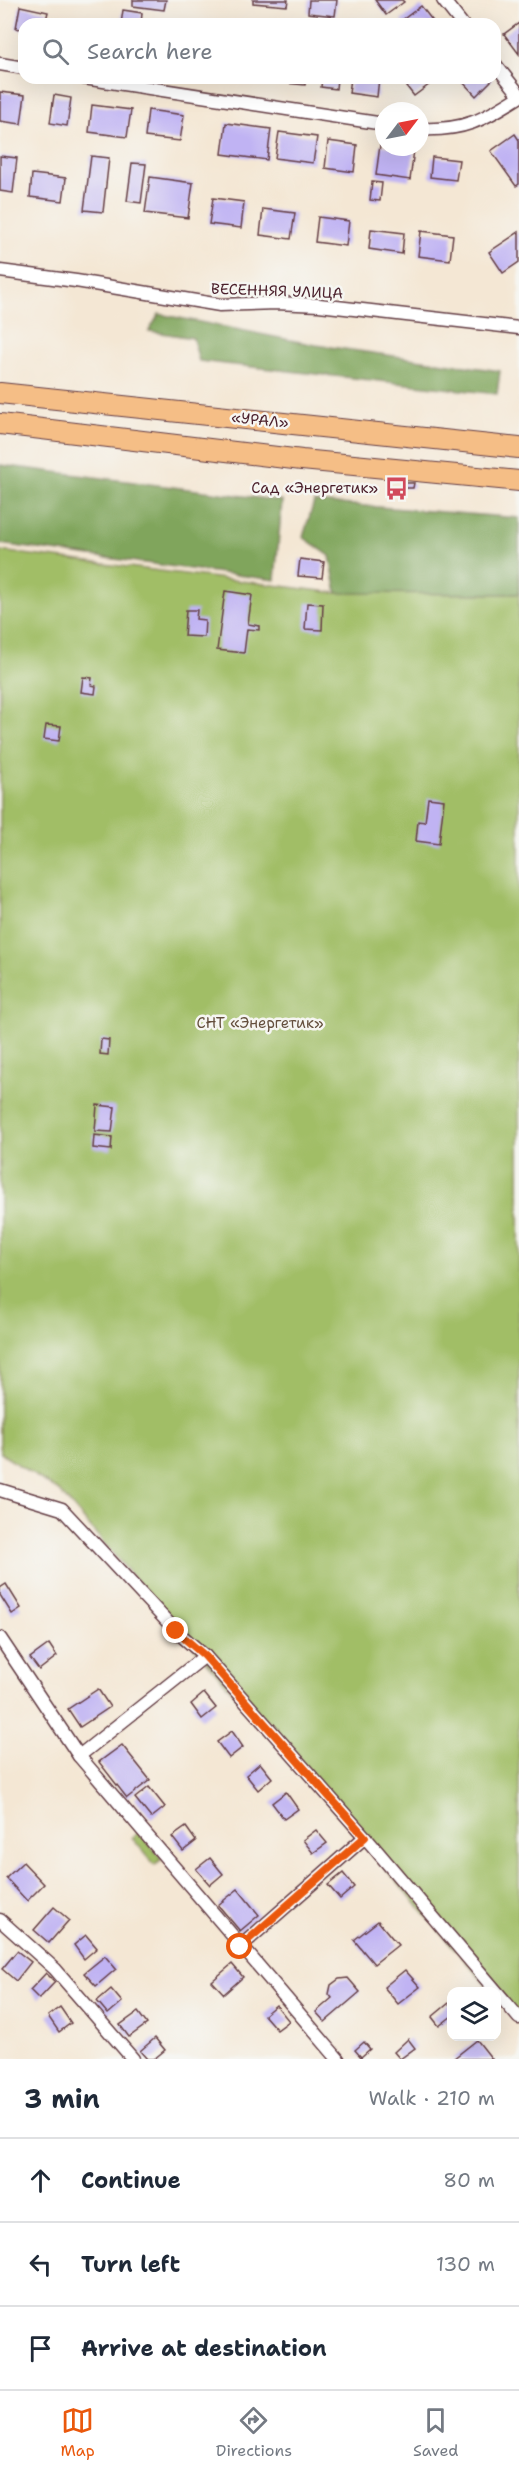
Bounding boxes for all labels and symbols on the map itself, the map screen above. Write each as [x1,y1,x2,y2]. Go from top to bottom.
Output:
north arrow [375,102,429,156]
street label: ВЕСЕННЯЯ УЛИЦА [211,279,344,303]
street label: «УРАЛ» [231,407,289,433]
bus stop icon: Сад «Энергетик» [383,475,409,501]
place label: Сад «Энергетик» [251,478,378,498]
park label: СНТ «Энергетик» [197,1013,323,1033]
route end [162,1617,188,1643]
route start [226,1933,252,1959]

